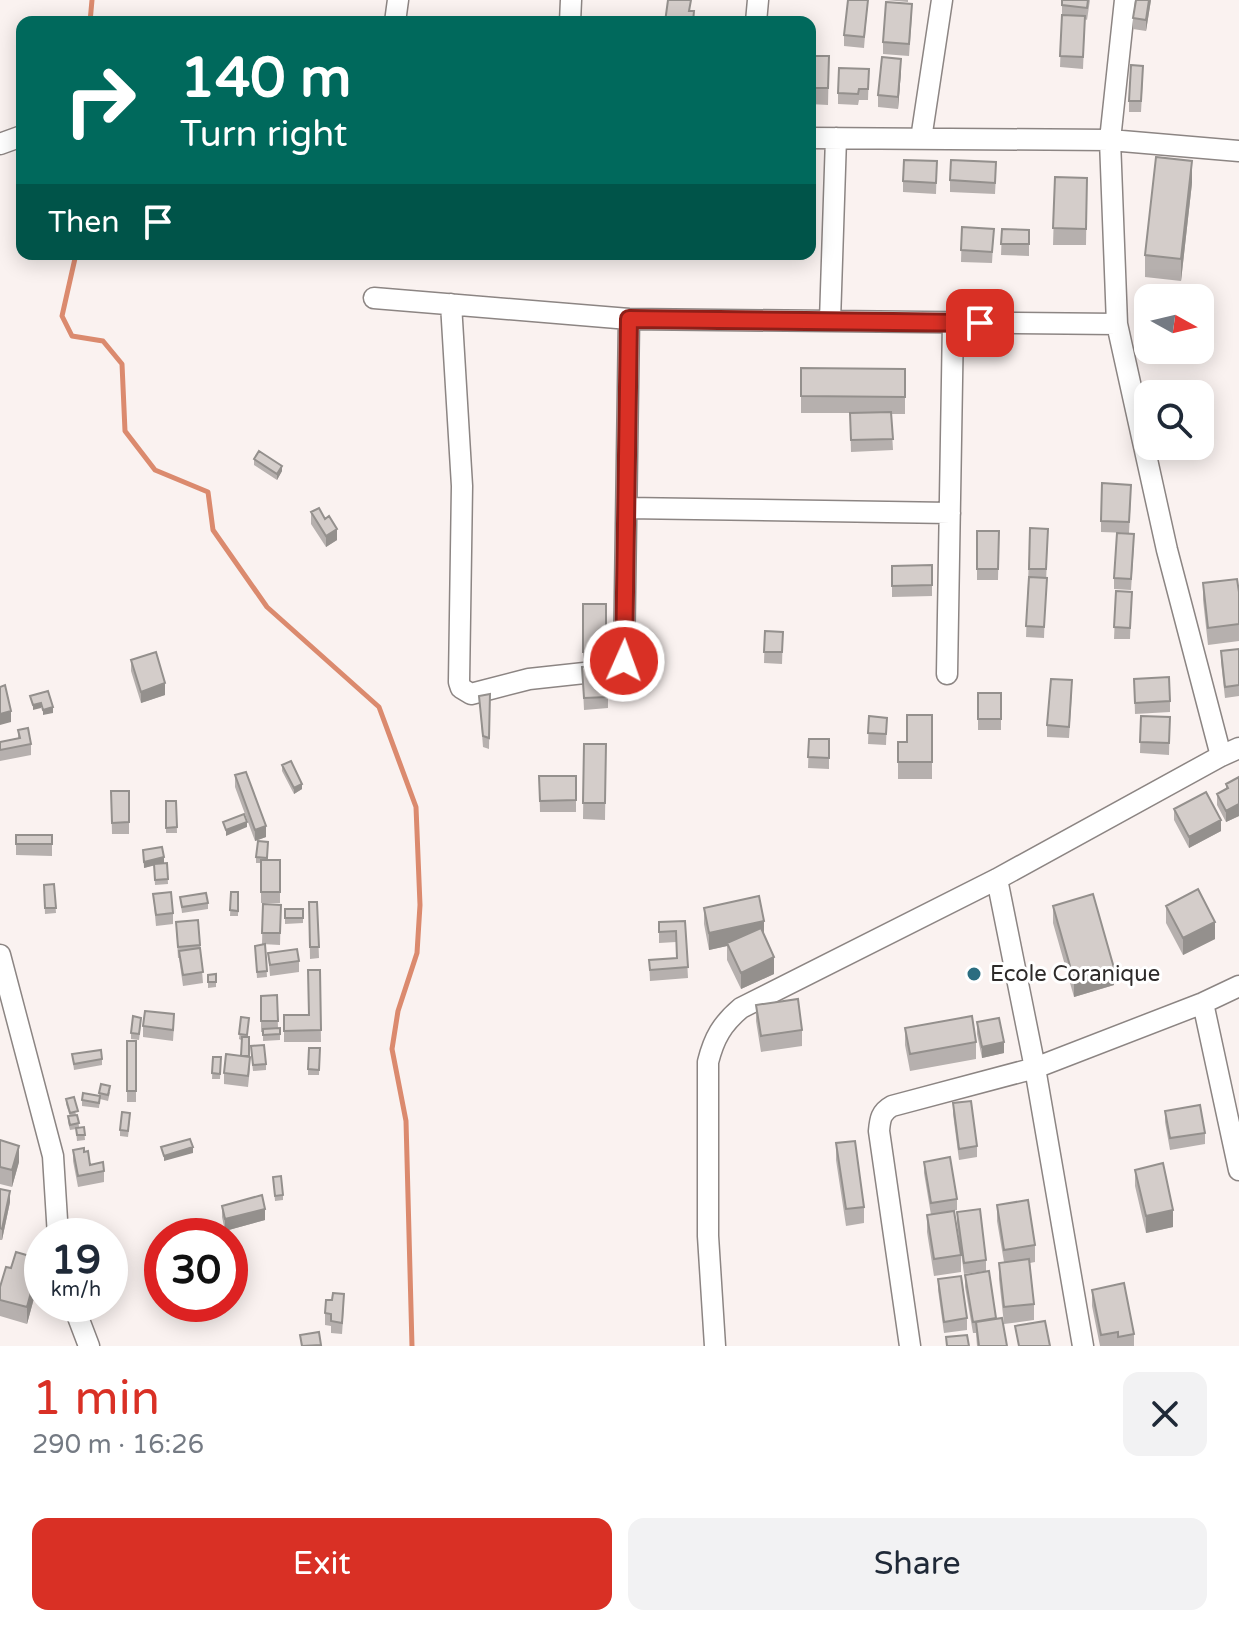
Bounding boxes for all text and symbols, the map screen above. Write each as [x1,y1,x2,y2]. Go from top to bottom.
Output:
text: 140 m [180,45,351,112]
icon: right [48,48,152,152]
text: Turn right [180,113,347,156]
icon: arrive [136,200,180,244]
text: Then [48,204,120,241]
north arrow [1134,284,1214,364]
map controls [1134,284,1214,460]
pin [946,289,1014,357]
icon: arrive [958,301,1002,345]
button: search [1134,380,1214,460]
position arrow [582,619,666,703]
place label: Ecole Coranique [990,961,1160,987]
marker: Ecole Coranique [965,965,983,983]
speed limit sign: 30 [144,1218,248,1322]
text: 19 [51,1236,101,1284]
text: km/h [51,1278,101,1302]
text: 1 min [32,1370,160,1428]
button: close [1123,1372,1207,1456]
text: 290 m · 16:26 [32,1429,204,1460]
button: Exit [32,1518,612,1610]
button: Share [628,1518,1207,1610]

